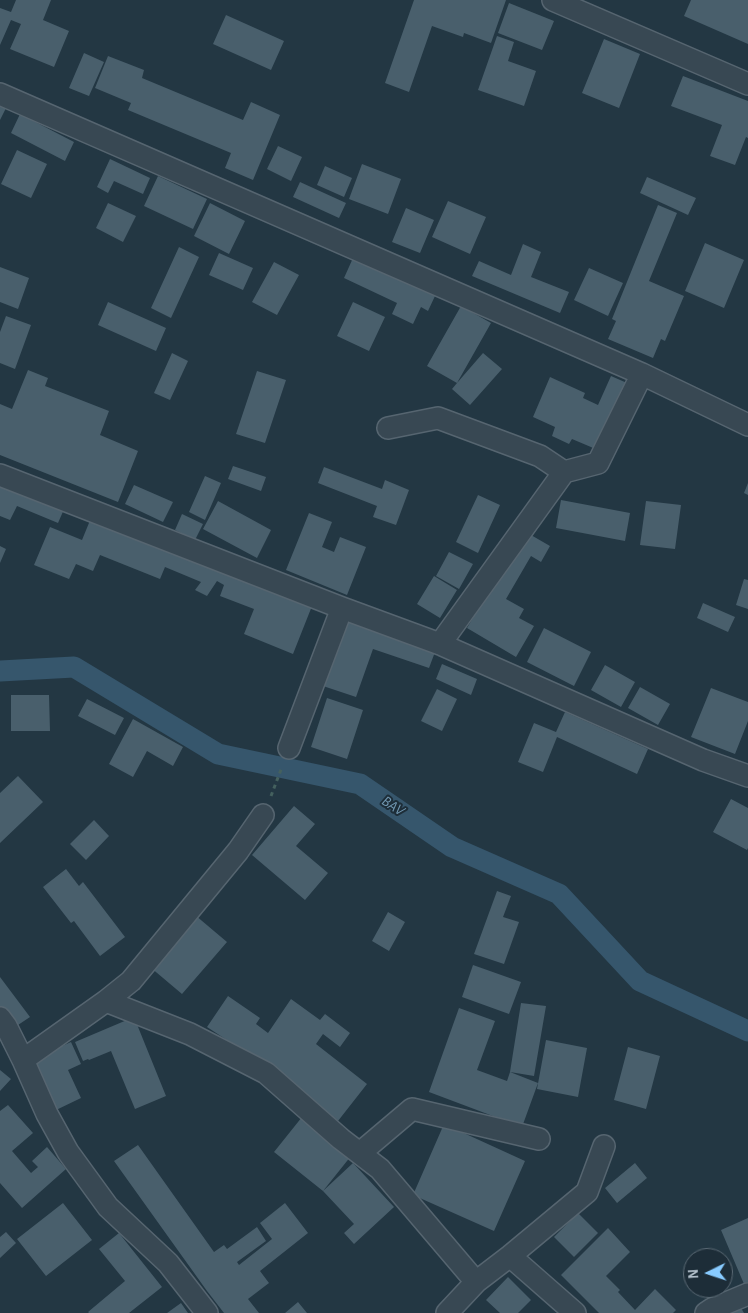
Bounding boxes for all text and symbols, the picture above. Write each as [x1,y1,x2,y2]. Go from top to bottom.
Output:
water label: BAV [378,792,408,820]
north arrow [683,1248,733,1298]
text: N [687,1269,701,1279]

